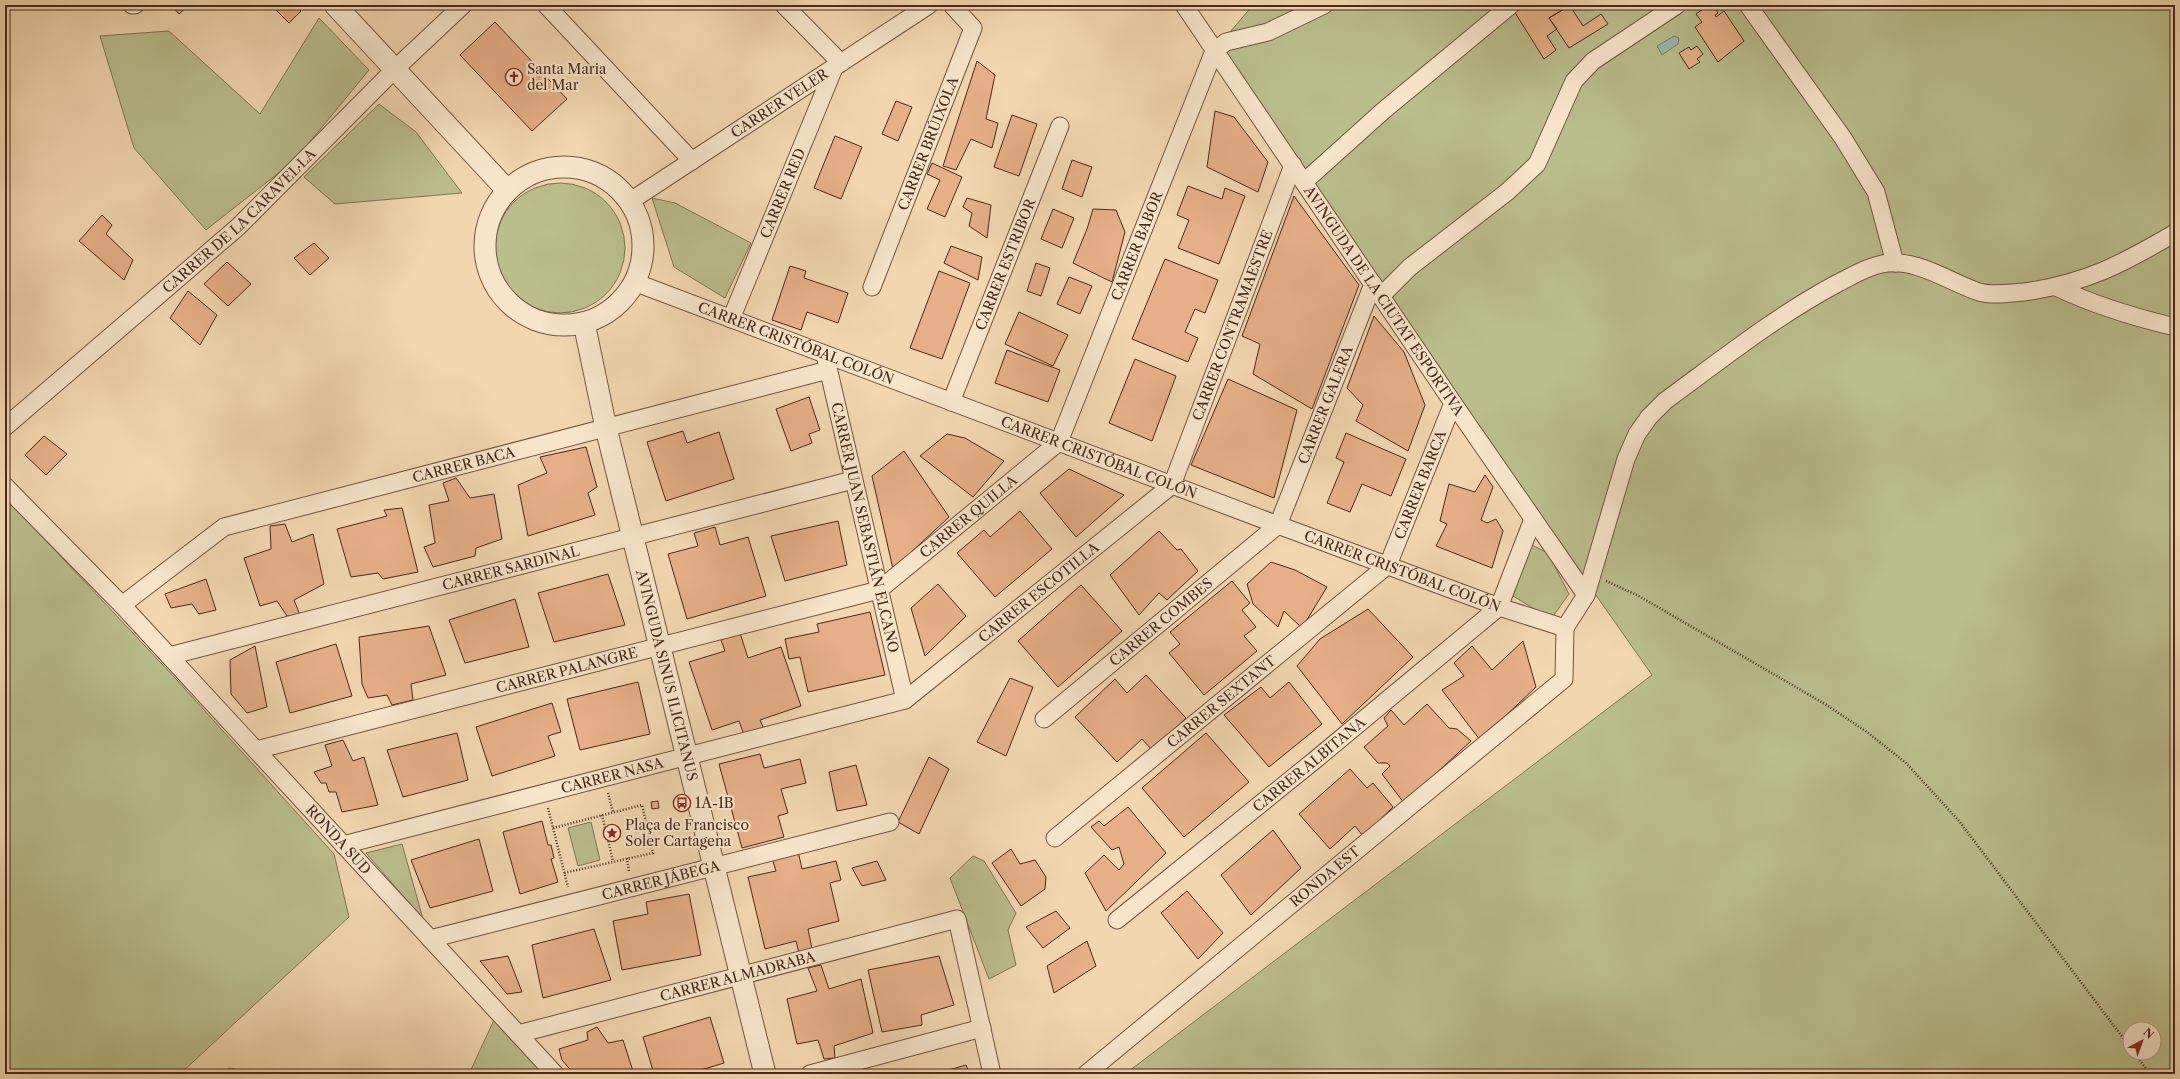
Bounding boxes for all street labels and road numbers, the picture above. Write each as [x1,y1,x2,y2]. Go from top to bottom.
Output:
street label: CARRER VELER [727,64,832,142]
street label: CARRER BRÚIXOLA [894,73,962,213]
street label: CARRER DE LA CARAVEL·LA [159,144,320,297]
street label: CARRER RED [756,145,809,241]
street label: AVINGUDA DE LA CIUTAT ESPORTIVA [1299,182,1468,420]
street label: CARRER BABOR [1107,188,1167,303]
street label: CARRER ESTRIBOR [971,195,1040,333]
street label: CARRER CONTRAMAESTRE [1188,227,1277,423]
street label: CARRER CRISTÓBAL COLÓN [695,298,897,388]
street label: CARRER GALERA [1294,343,1357,467]
street label: CARRER JUAN SEBASTIÁN ELCANO [827,400,903,655]
street label: CARRER CRISTÓBAL COLÓN [998,412,1200,503]
street label: CARRER BARCA [1390,427,1450,542]
street label: CARRER BACA [410,443,517,487]
street label: CARRER QUILLA [916,471,1021,562]
street label: CARRER CRISTÓBAL COLÓN [1302,526,1504,616]
street label: CARRER ESCOTILLA [975,538,1103,646]
street label: CARRER SARDINAL [440,542,581,594]
street label: AVINGUDA SINUS ILICITANUS [632,567,702,783]
street label: CARRER COMBES [1106,574,1216,670]
street label: CARRER PALANGRE [494,643,640,697]
street label: CARRER SEXTANT [1163,651,1280,752]
street label: CARRER ALBITANA [1249,713,1369,816]
street label: CARRER NASA [559,754,666,797]
street label: RONDA SUD [302,801,375,878]
street label: RONDA EST [1286,842,1364,911]
street label: CARRER JÁBEGA [600,857,722,904]
street label: CARRER ALMADRABA [658,947,818,1005]

